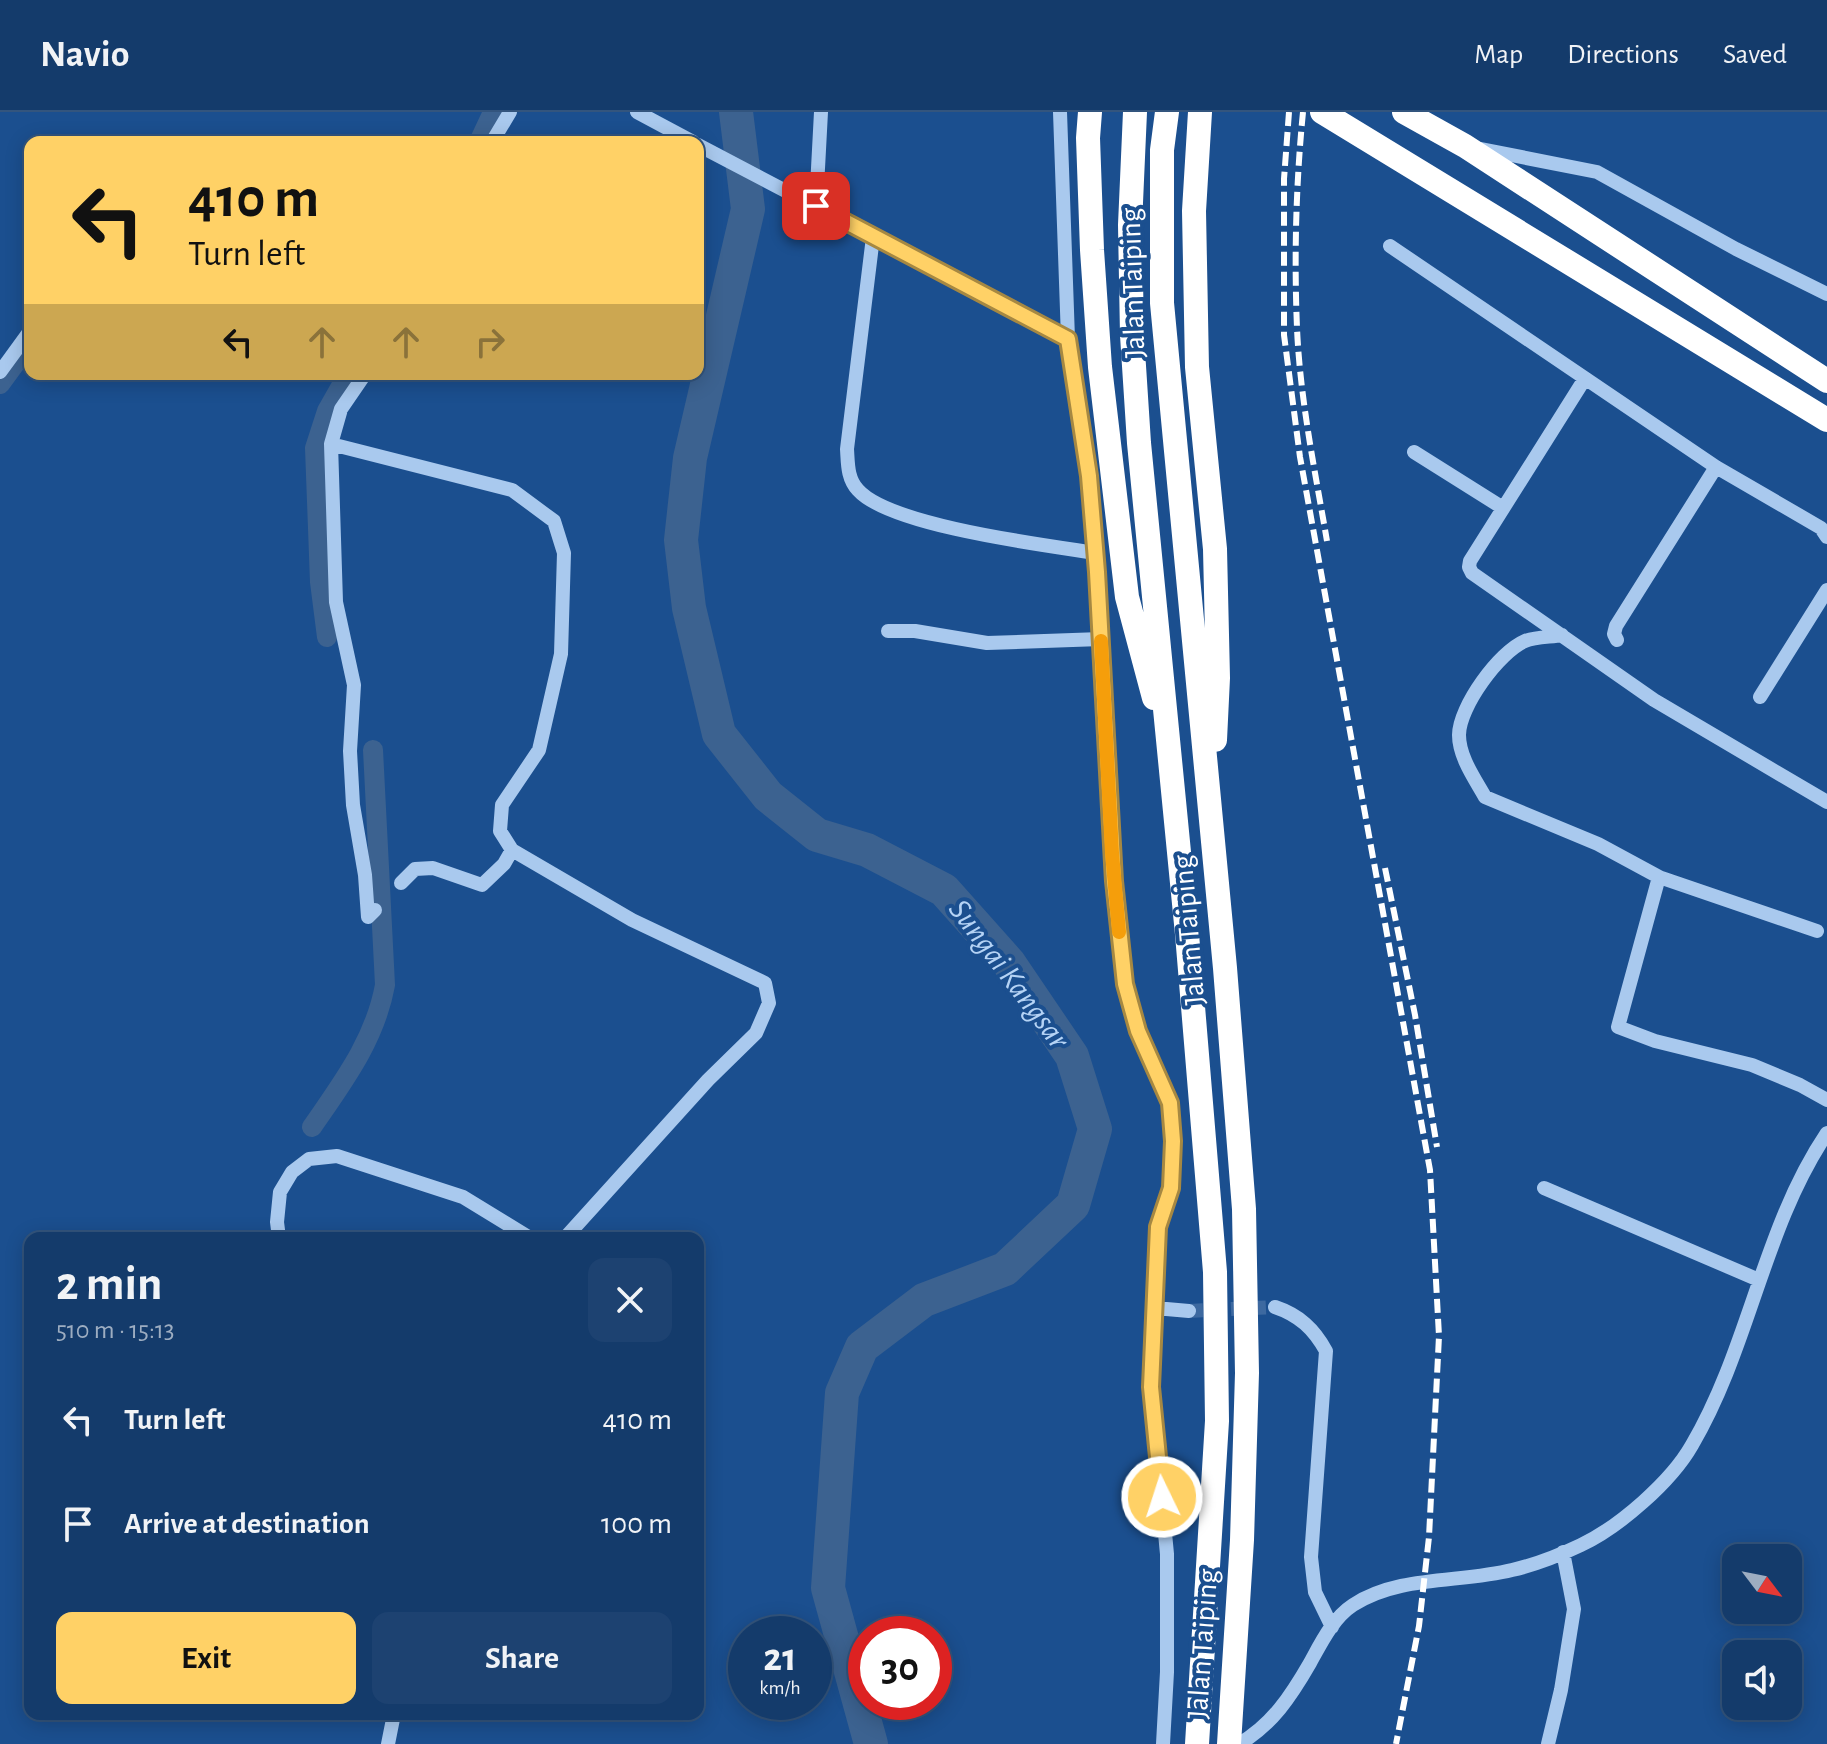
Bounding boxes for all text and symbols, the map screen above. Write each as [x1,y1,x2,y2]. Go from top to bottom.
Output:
text: Navio [40,36,129,74]
text: Map [1474,41,1523,69]
text: Directions [1567,41,1679,69]
text: Saved [1723,41,1787,69]
icon: left [56,168,160,272]
text: 410 m [188,171,319,227]
pin [782,172,850,240]
icon: arrive [794,184,838,228]
street label: Jalan Taiping [1115,207,1151,359]
text: Turn left [188,236,305,272]
icon: left [216,320,260,364]
icon: ahead [300,320,344,364]
icon: ahead [384,320,428,364]
icon: right [468,320,512,364]
street label: Jalan Taiping [1167,853,1210,1006]
water label: Sungai Kangsar [943,893,1076,1056]
button: close [588,1258,672,1342]
text: 2 min [56,1261,163,1309]
text: 510 m · 15:13 [56,1317,175,1343]
icon: left [56,1398,100,1442]
text: Turn left [124,1405,225,1435]
text: 410 m [602,1405,672,1435]
position arrow [1120,1455,1204,1539]
icon: arrive [56,1502,100,1546]
text: Arrive at destination [124,1509,370,1539]
text: 100 m [601,1509,672,1539]
north arrow [1722,1544,1802,1624]
map controls [1722,1544,1802,1720]
street label: Jalan Taiping [1183,1568,1223,1720]
button: Exit [56,1612,356,1704]
button: Share [372,1612,672,1704]
speed limit sign: 30 [848,1616,952,1720]
text: 21 [763,1638,797,1678]
button: sound [1722,1640,1802,1720]
text: km/h [759,1678,801,1698]

